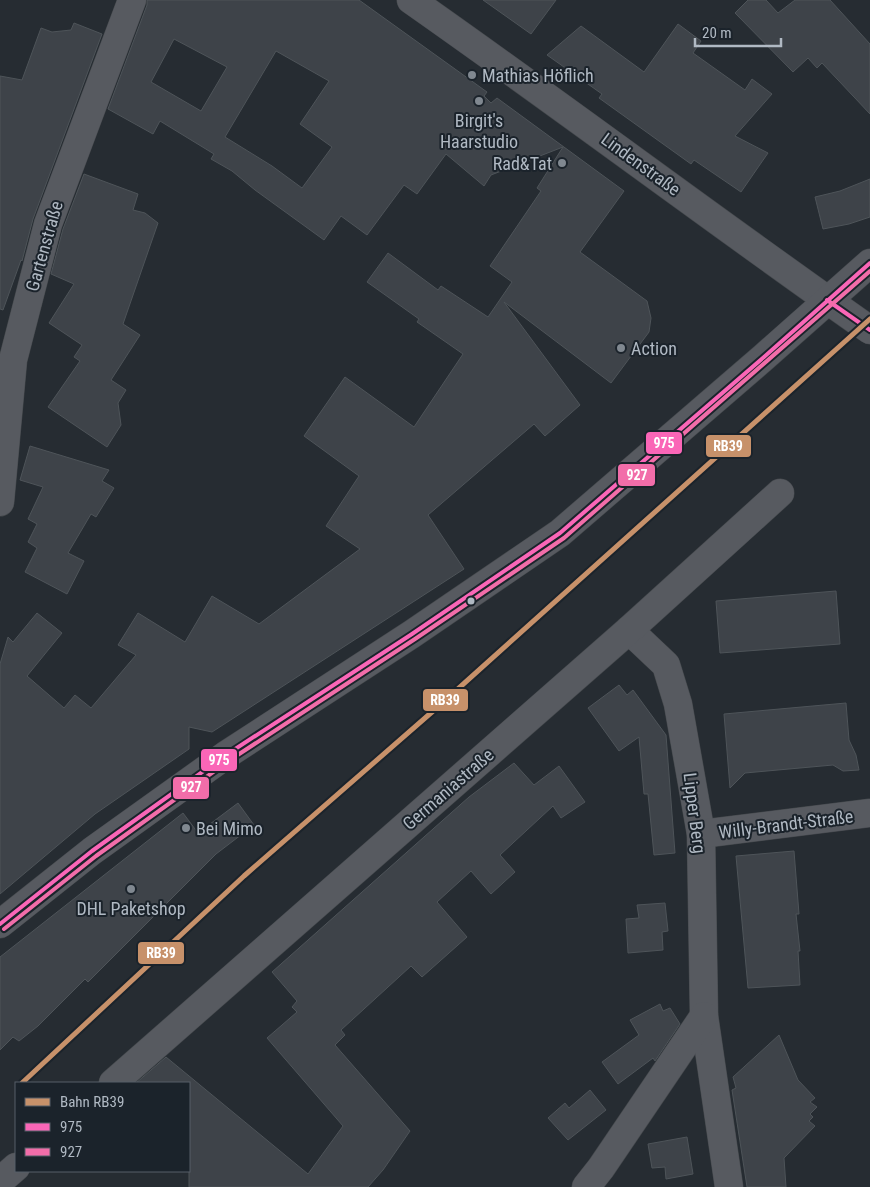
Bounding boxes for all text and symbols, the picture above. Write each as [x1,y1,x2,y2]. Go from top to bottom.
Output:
scale bar [695,15,781,47]
text: 20 m [702,24,732,42]
place label: Mathias Höflich [482,65,594,86]
marker: Mathias Höflich [466,69,478,81]
marker: Birgit's Haarstudio [473,95,485,107]
place label: Birgit's Haarstudio [440,110,518,152]
street label: Lindenstraße [597,128,685,200]
place label: Rad&Tat [493,153,552,174]
marker: Rad&Tat [556,157,568,169]
street label: Gartenstraße [21,199,67,293]
place label: Action [631,338,677,359]
marker: Action [615,342,627,354]
line badge: 975 [645,431,683,455]
line badge: RB39 [705,434,752,458]
text: 975 [653,435,675,451]
text: RB39 [713,438,743,454]
line badge: 927 [617,463,656,487]
text: 927 [626,467,648,483]
unlabelled marker [466,596,476,606]
line badge: RB39 [422,688,469,712]
text: RB39 [430,692,460,708]
street label: Germaniastraße [398,744,498,834]
line badge: 975 [200,748,238,772]
text: 975 [208,752,230,768]
street label: Lipper Berg [680,772,710,854]
line badge: 927 [172,776,210,800]
text: 927 [180,779,202,795]
street label: Willy-Brandt-Straße [718,805,854,843]
place label: Bei Mimo [196,818,263,839]
marker: Bei Mimo [180,822,192,834]
marker: DHL Paketshop [125,883,137,895]
place label: DHL Paketshop [76,898,186,919]
line badge: RB39 [137,941,185,965]
text: RB39 [146,945,176,961]
legend [15,1082,190,1172]
text: Bahn RB39 [60,1093,124,1111]
text: 975 [60,1118,82,1136]
text: 927 [60,1143,82,1161]

